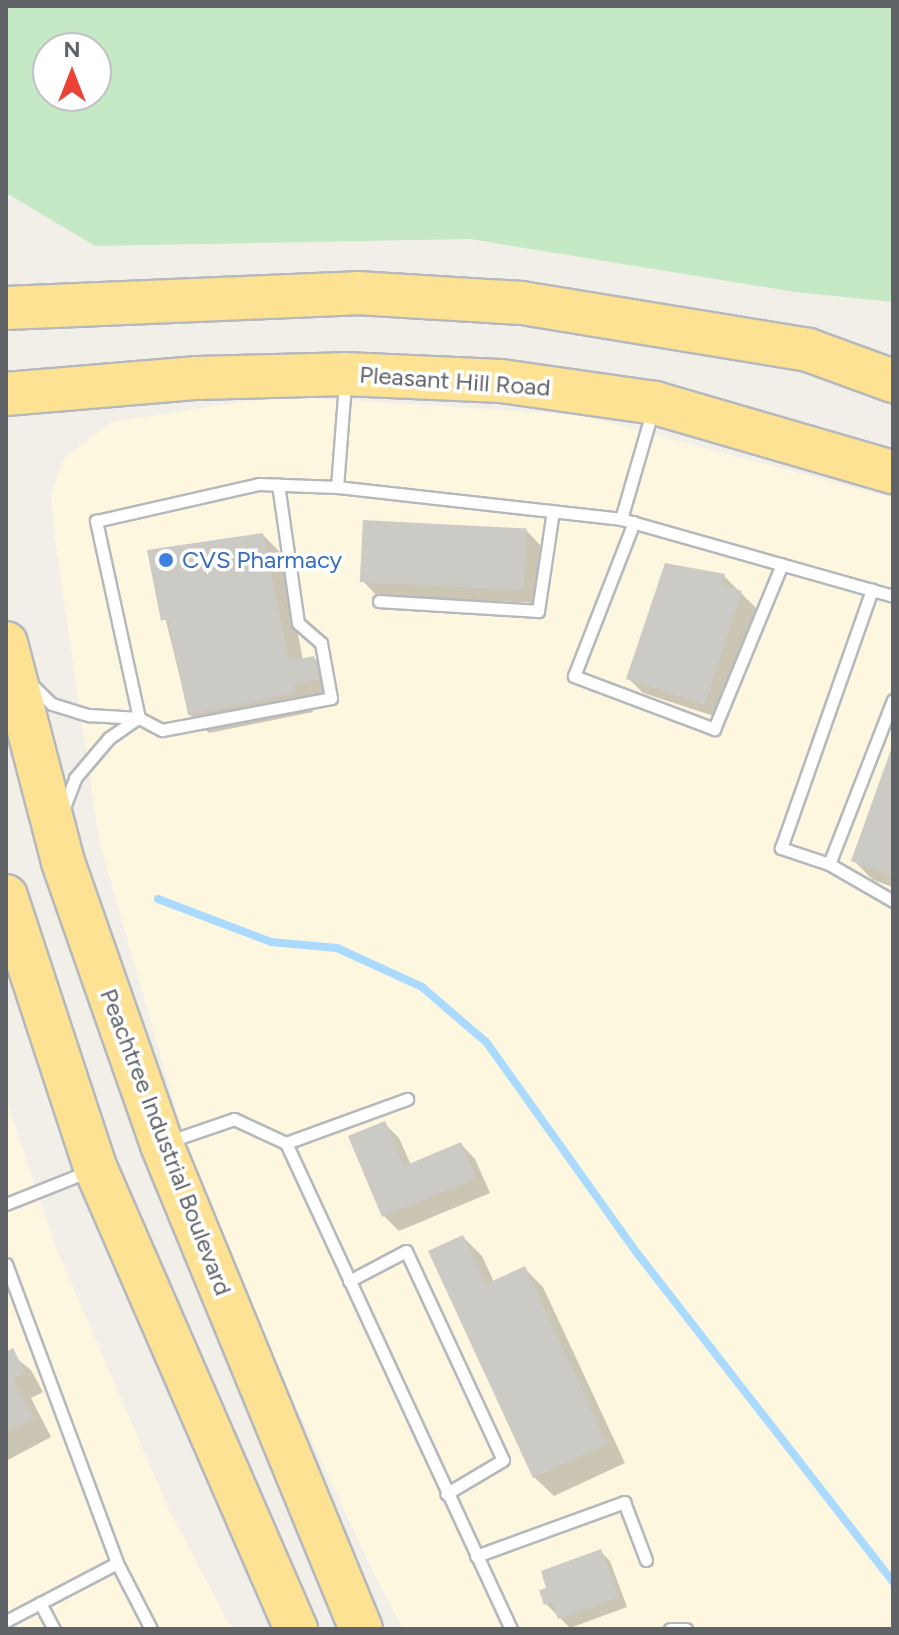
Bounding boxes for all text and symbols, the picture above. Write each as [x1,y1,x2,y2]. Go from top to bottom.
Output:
north arrow [32,32,112,112]
text: N [63,36,81,63]
street label: Pleasant Hill Road [358,360,552,402]
place label: CVS Pharmacy [182,546,342,574]
marker: CVS Pharmacy [157,551,175,569]
street label: Peachtree Industrial Boulevard [94,985,238,1299]

